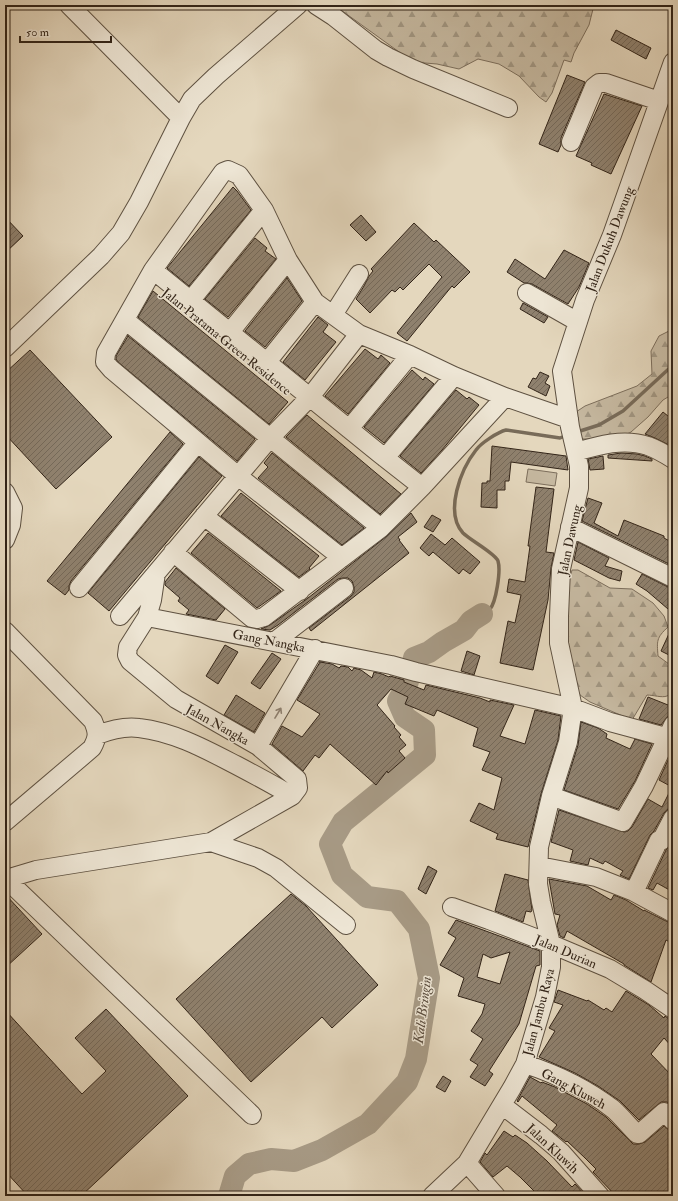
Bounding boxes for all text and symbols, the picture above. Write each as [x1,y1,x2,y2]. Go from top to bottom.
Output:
scale bar [20,18,111,44]
text: 50 m [26,25,50,40]
street label: Jalan Dukuh Dawung [582,184,638,295]
street label: Jalan Pratama Green Residence [158,284,295,399]
street label: Jalan Dawung [554,503,585,578]
street label: Gang Nangka [231,626,307,656]
street label: Jalan Nangka [182,701,252,749]
one-way arrow [274,707,282,719]
street label: Jalan Durian [531,931,599,972]
street label: Jalan Jambu Raya [519,966,559,1059]
water label: Kali Bringin [410,975,435,1045]
street label: Gang Kluweh [538,1065,609,1113]
street label: Jalan Kluwih [522,1120,582,1177]

